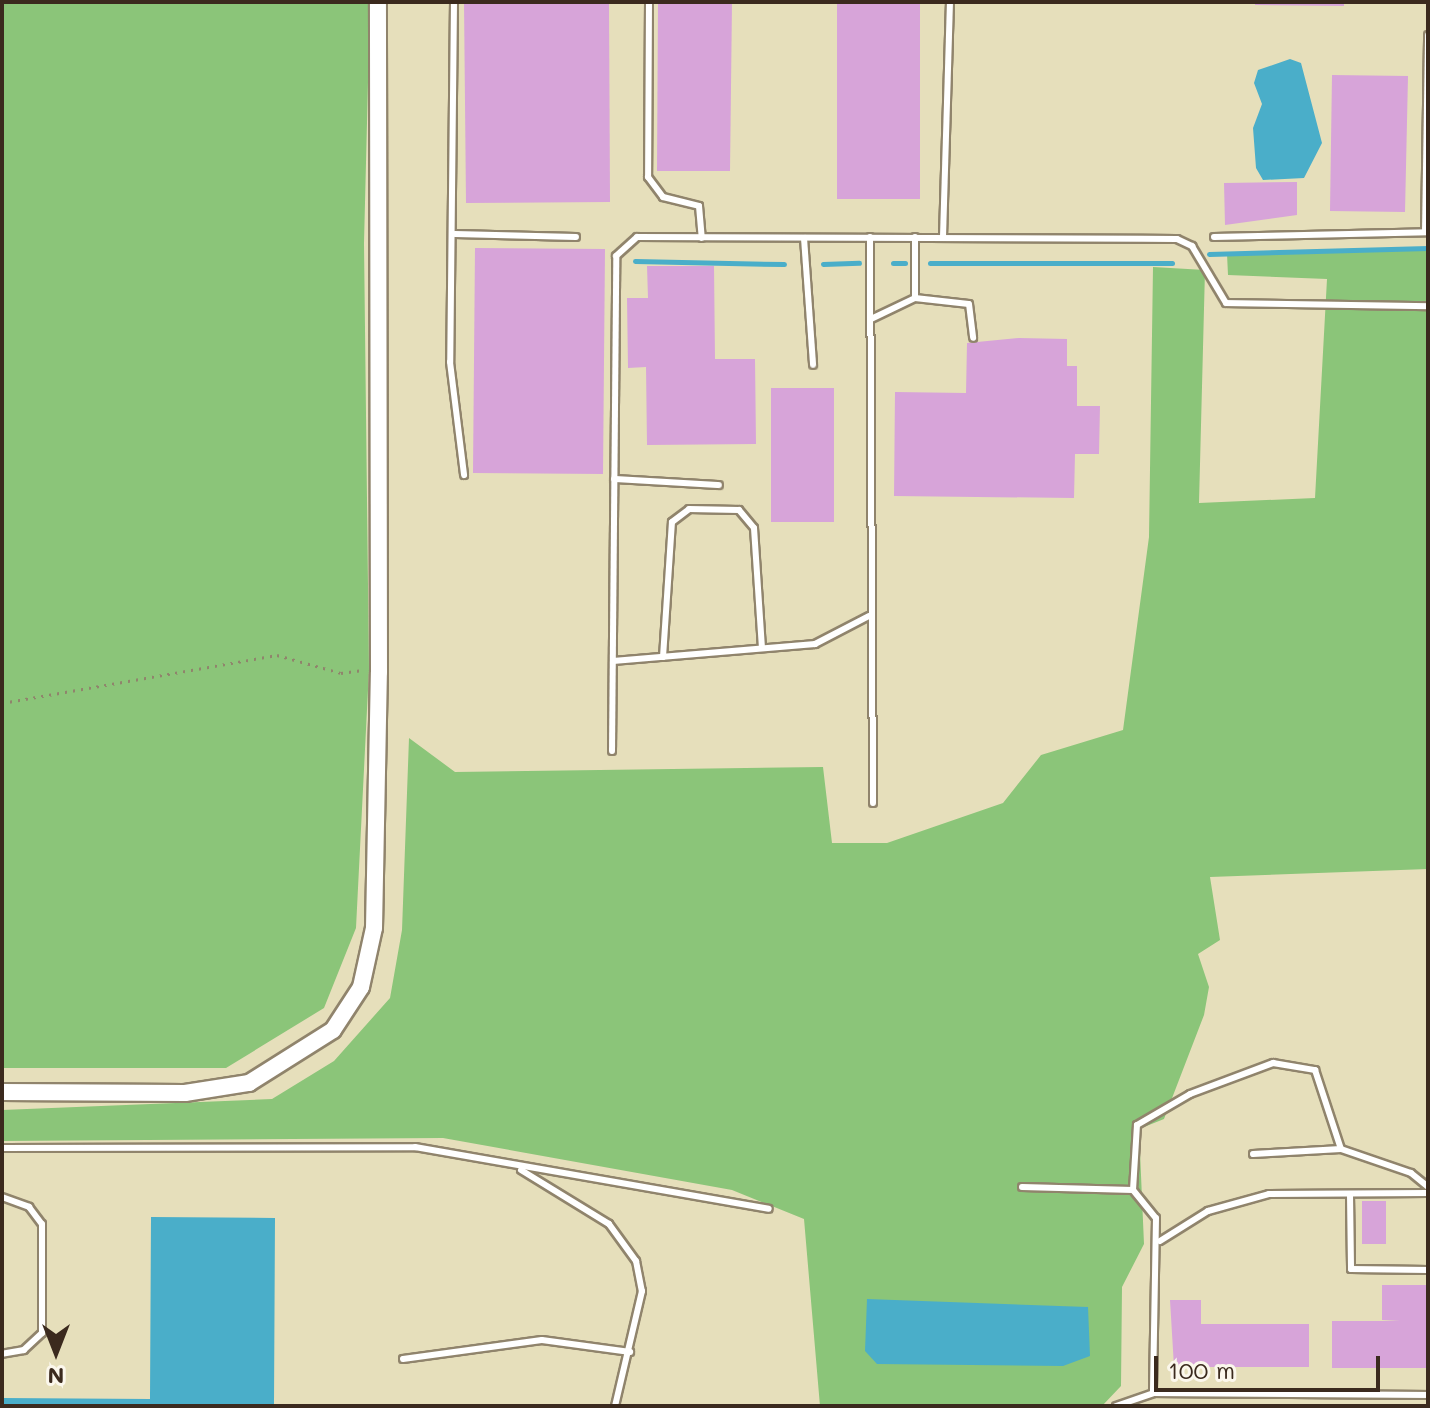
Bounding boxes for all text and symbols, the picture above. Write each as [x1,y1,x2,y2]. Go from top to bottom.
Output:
north arrow [16,1312,96,1392]
scale bar [1158,1340,1384,1390]
text: 100 m [1168,1354,1235,1385]
text: N [48,1362,64,1391]

